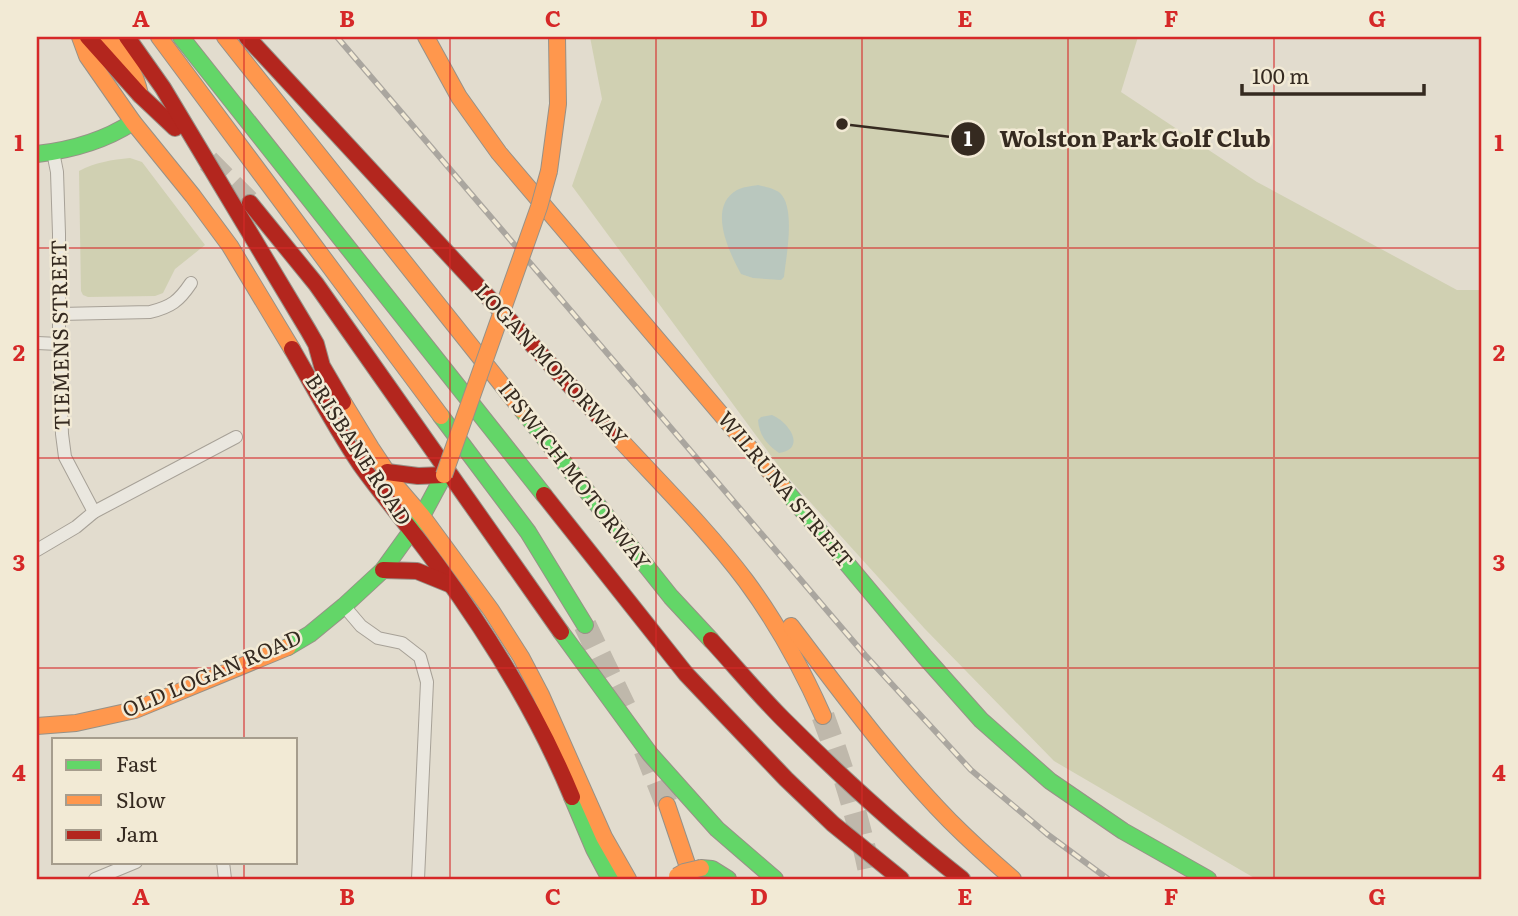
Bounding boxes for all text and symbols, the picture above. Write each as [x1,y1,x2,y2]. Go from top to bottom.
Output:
text: A [132,0,150,34]
text: B [339,0,355,34]
text: C [545,0,561,34]
text: D [750,0,768,34]
text: E [957,0,973,34]
text: F [1164,0,1179,34]
text: G [1368,0,1386,34]
scale bar [1242,52,1424,96]
text: 100 m [1252,59,1309,90]
callout: Wolston Park Golf Club [951,117,1285,161]
text: Wolston Park Golf Club [999,120,1271,154]
text: 1 [964,121,973,152]
text: 1 [14,124,24,158]
text: 1 [1494,124,1504,158]
street label: TIEMENS STREET [41,239,76,431]
street label: LOGAN MOTORWAY [469,275,636,451]
text: 2 [13,334,25,368]
text: 2 [1493,334,1505,368]
street label: BRISBANE ROAD [299,367,421,531]
street label: IPSWICH MOTORWAY [492,374,659,575]
street label: WILRUNA STREET [712,403,862,574]
text: 3 [13,544,25,578]
text: 3 [1493,544,1505,578]
street label: OLD LOGAN ROAD [116,620,306,724]
legend [52,738,298,864]
text: Fast [116,747,157,778]
text: 4 [12,754,26,788]
text: 4 [1492,754,1506,788]
text: Slow [116,783,166,814]
text: Jam [116,817,158,848]
text: A [132,878,150,912]
text: B [339,878,355,912]
text: C [545,878,561,912]
text: D [750,878,768,912]
text: E [957,878,973,912]
text: F [1164,878,1179,912]
text: G [1368,878,1386,912]

